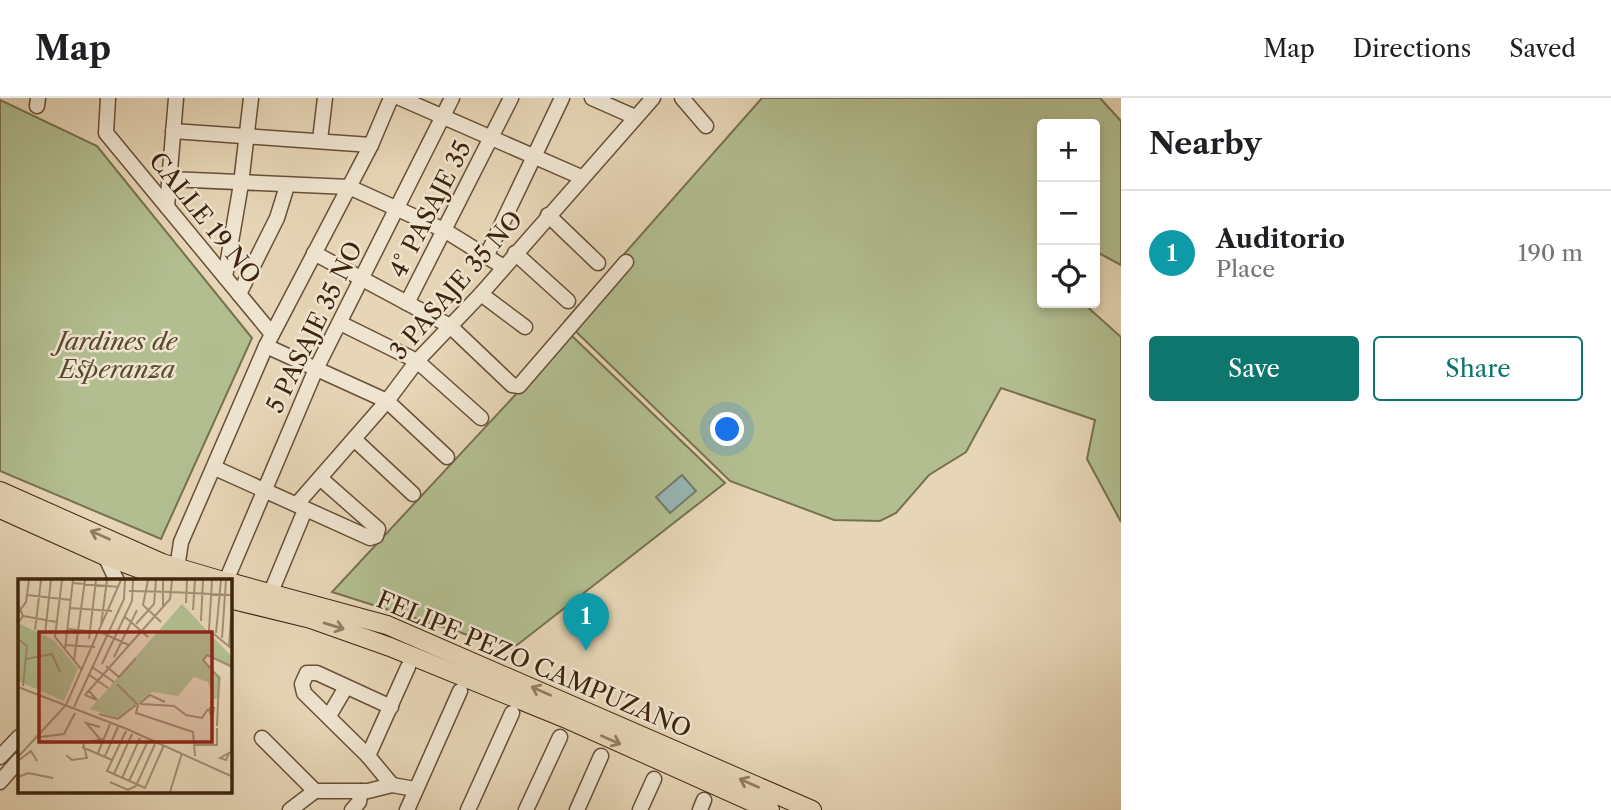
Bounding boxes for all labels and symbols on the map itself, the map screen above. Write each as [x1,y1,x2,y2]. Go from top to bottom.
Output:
street label: 4° PASAJE 35 [383,136,477,282]
street label: CALLE 19 NO [143,146,267,290]
street label: 3 PASAJE 35 NO [384,205,528,365]
street label: 5 PASAJE 35 NO [260,237,368,417]
park label: Jardines de Esperanza [50,327,179,384]
your location [710,412,744,446]
one-way arrow [90,528,111,541]
inset map [18,579,231,792]
street label: FELIPE PEZO CAMPUZANO [372,584,696,744]
pin: 1 [563,593,609,651]
one-way arrow [323,620,345,633]
one-way arrow [531,684,552,697]
one-way arrow [600,733,621,747]
one-way arrow [739,776,761,789]

